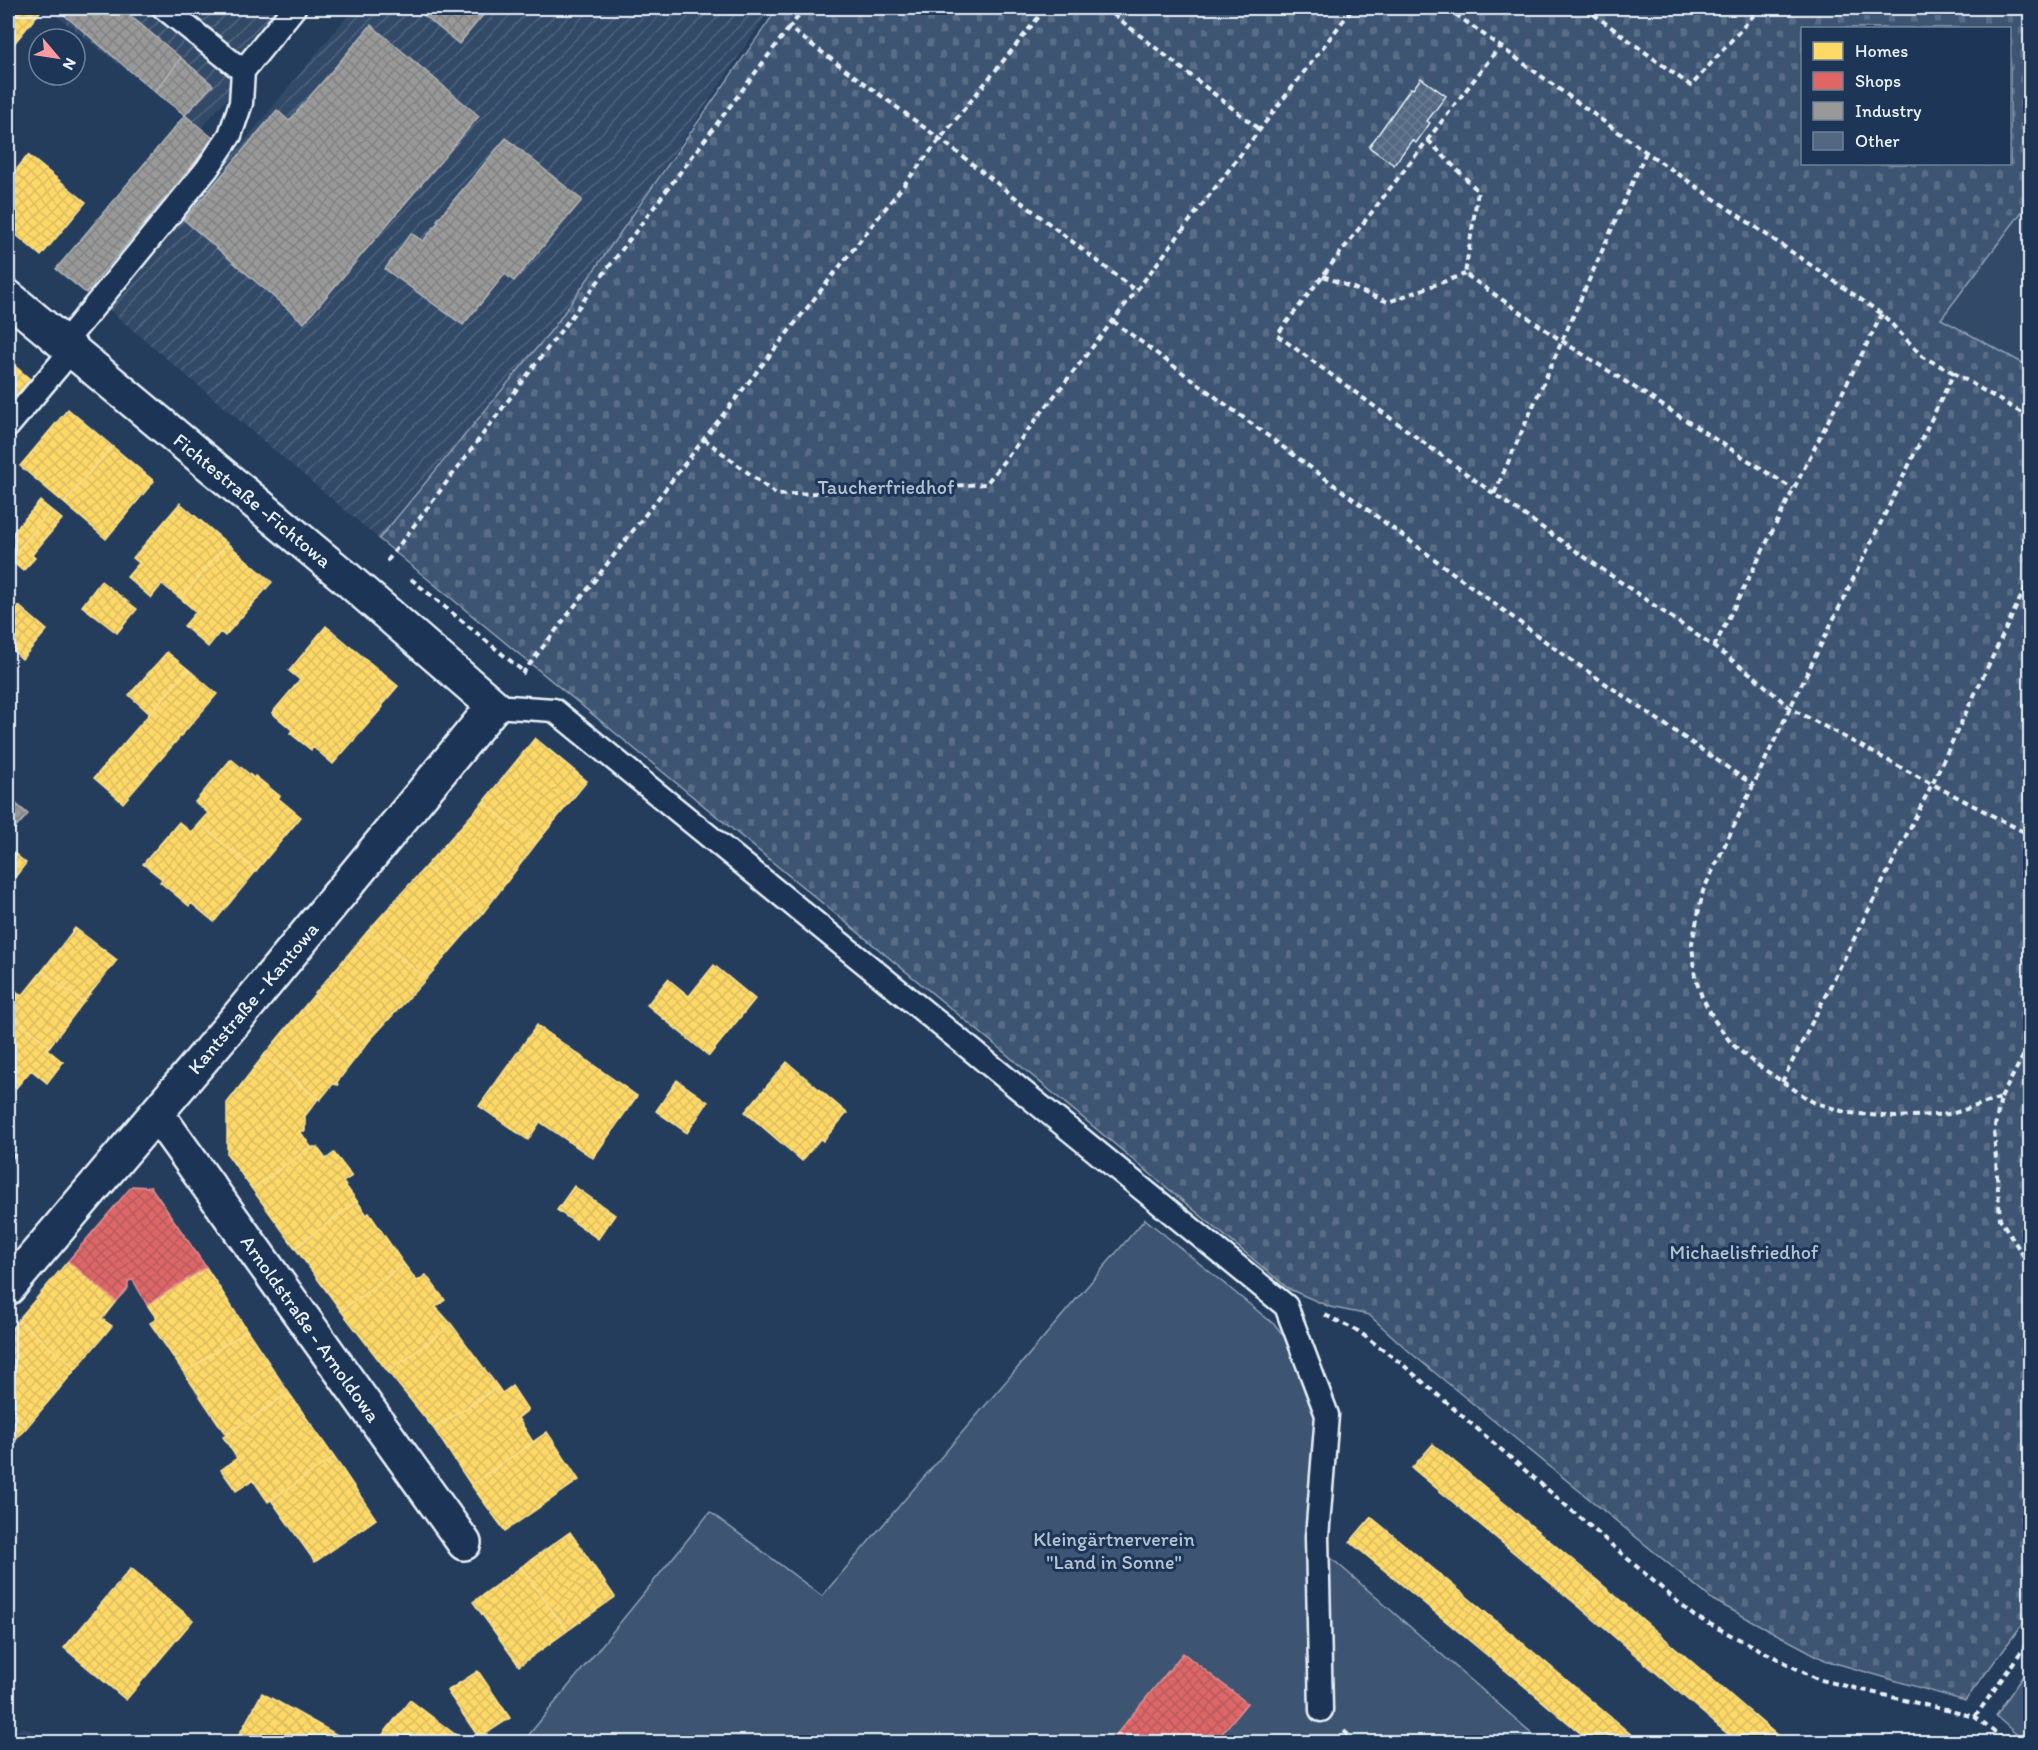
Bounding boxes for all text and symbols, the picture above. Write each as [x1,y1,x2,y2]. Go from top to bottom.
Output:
north arrow [27,27,87,87]
legend [1801,27,2011,165]
text: Homes [1855,40,1908,62]
text: N [59,55,81,73]
text: Shops [1855,70,1901,92]
text: Industry [1855,100,1922,122]
text: Other [1855,130,1901,152]
street label: Fichtestraße -Fichtowa [169,428,337,573]
park label: Taucherfriedhof [818,475,955,499]
street label: Kantstraße - Kantowa [182,917,324,1079]
street label: Arnoldstraße - Arnoldowa [236,1231,386,1427]
park label: Michaelisfriedhof [1670,1240,1819,1264]
park label: Kleingärtnerverein "Land in Sonne" [1033,1527,1195,1574]

